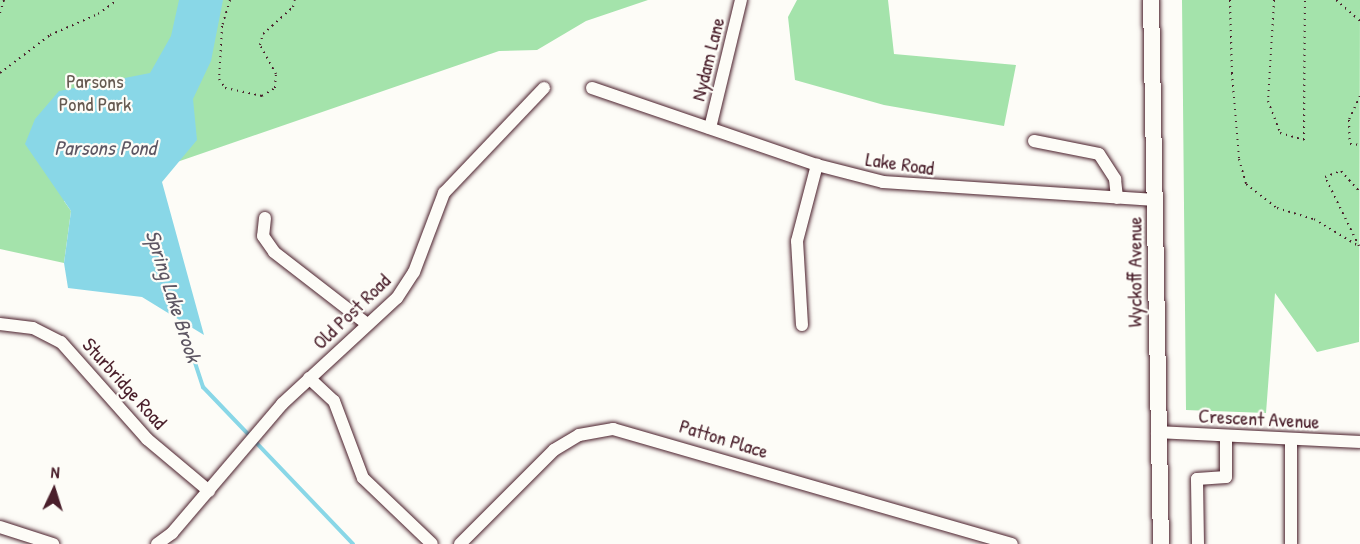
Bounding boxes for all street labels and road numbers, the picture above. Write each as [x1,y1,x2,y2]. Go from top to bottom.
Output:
street label: Nydam Lane [685,15,729,103]
street label: Lake Road [864,146,936,180]
street label: Wyckoff Avenue [1122,217,1146,327]
street label: Old Post Road [307,268,395,354]
street label: Sturbridge Road [78,333,172,433]
street label: Crescent Avenue [1198,403,1320,433]
street label: Patton Place [677,413,771,463]

